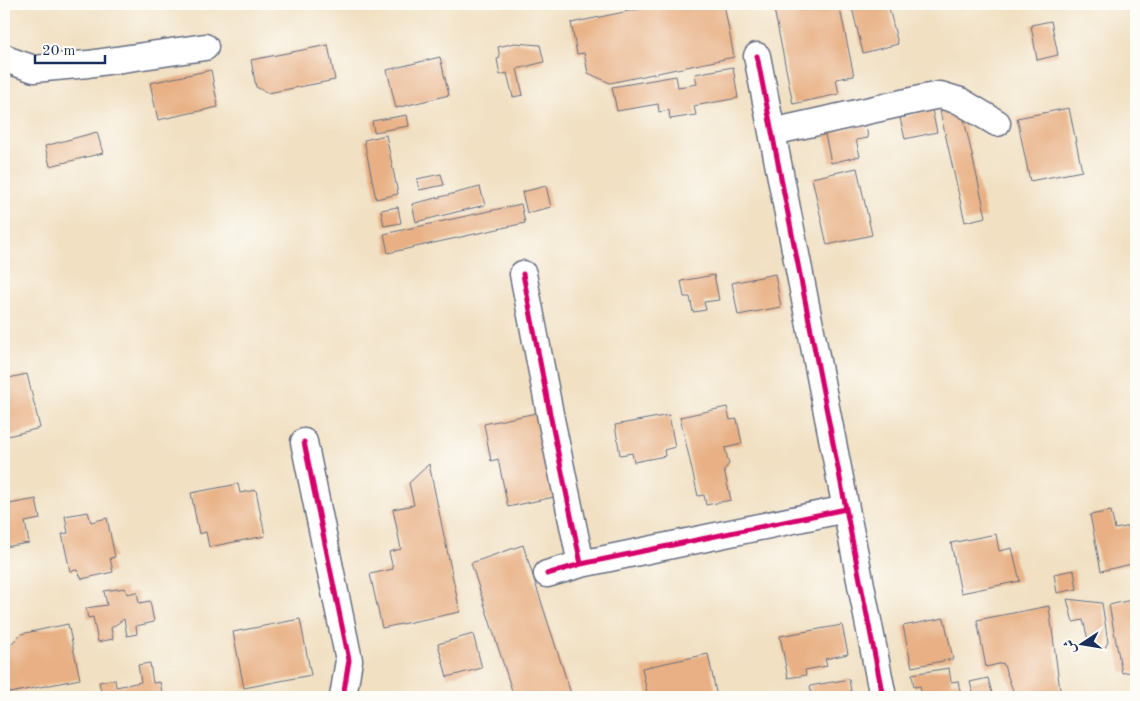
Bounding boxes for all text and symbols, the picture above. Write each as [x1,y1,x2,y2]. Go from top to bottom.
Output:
scale bar [35,32,105,64]
text: 20 m [42,44,76,59]
north arrow [1058,618,1108,668]
text: ش [1062,638,1079,655]

